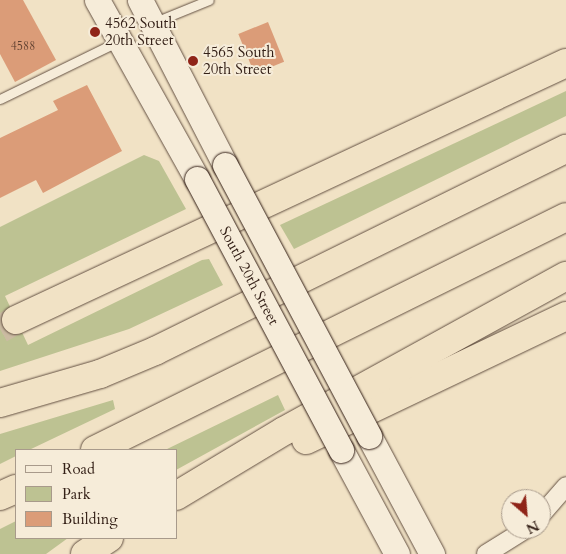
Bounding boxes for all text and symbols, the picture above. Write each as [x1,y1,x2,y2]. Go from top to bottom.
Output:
place label: 4562 South 20th Street [105,14,177,49]
marker: 4562 South 20th Street [89,26,101,38]
house number: 4588 [11,40,35,54]
place label: 4565 South 20th Street [203,43,275,78]
marker: 4565 South 20th Street [187,55,199,67]
street label: South 20th Street [215,224,283,328]
legend [15,449,178,539]
text: Road [62,459,95,479]
text: Park [62,484,91,504]
north arrow [501,489,551,539]
text: Building [62,509,118,529]
text: N [523,516,542,538]

